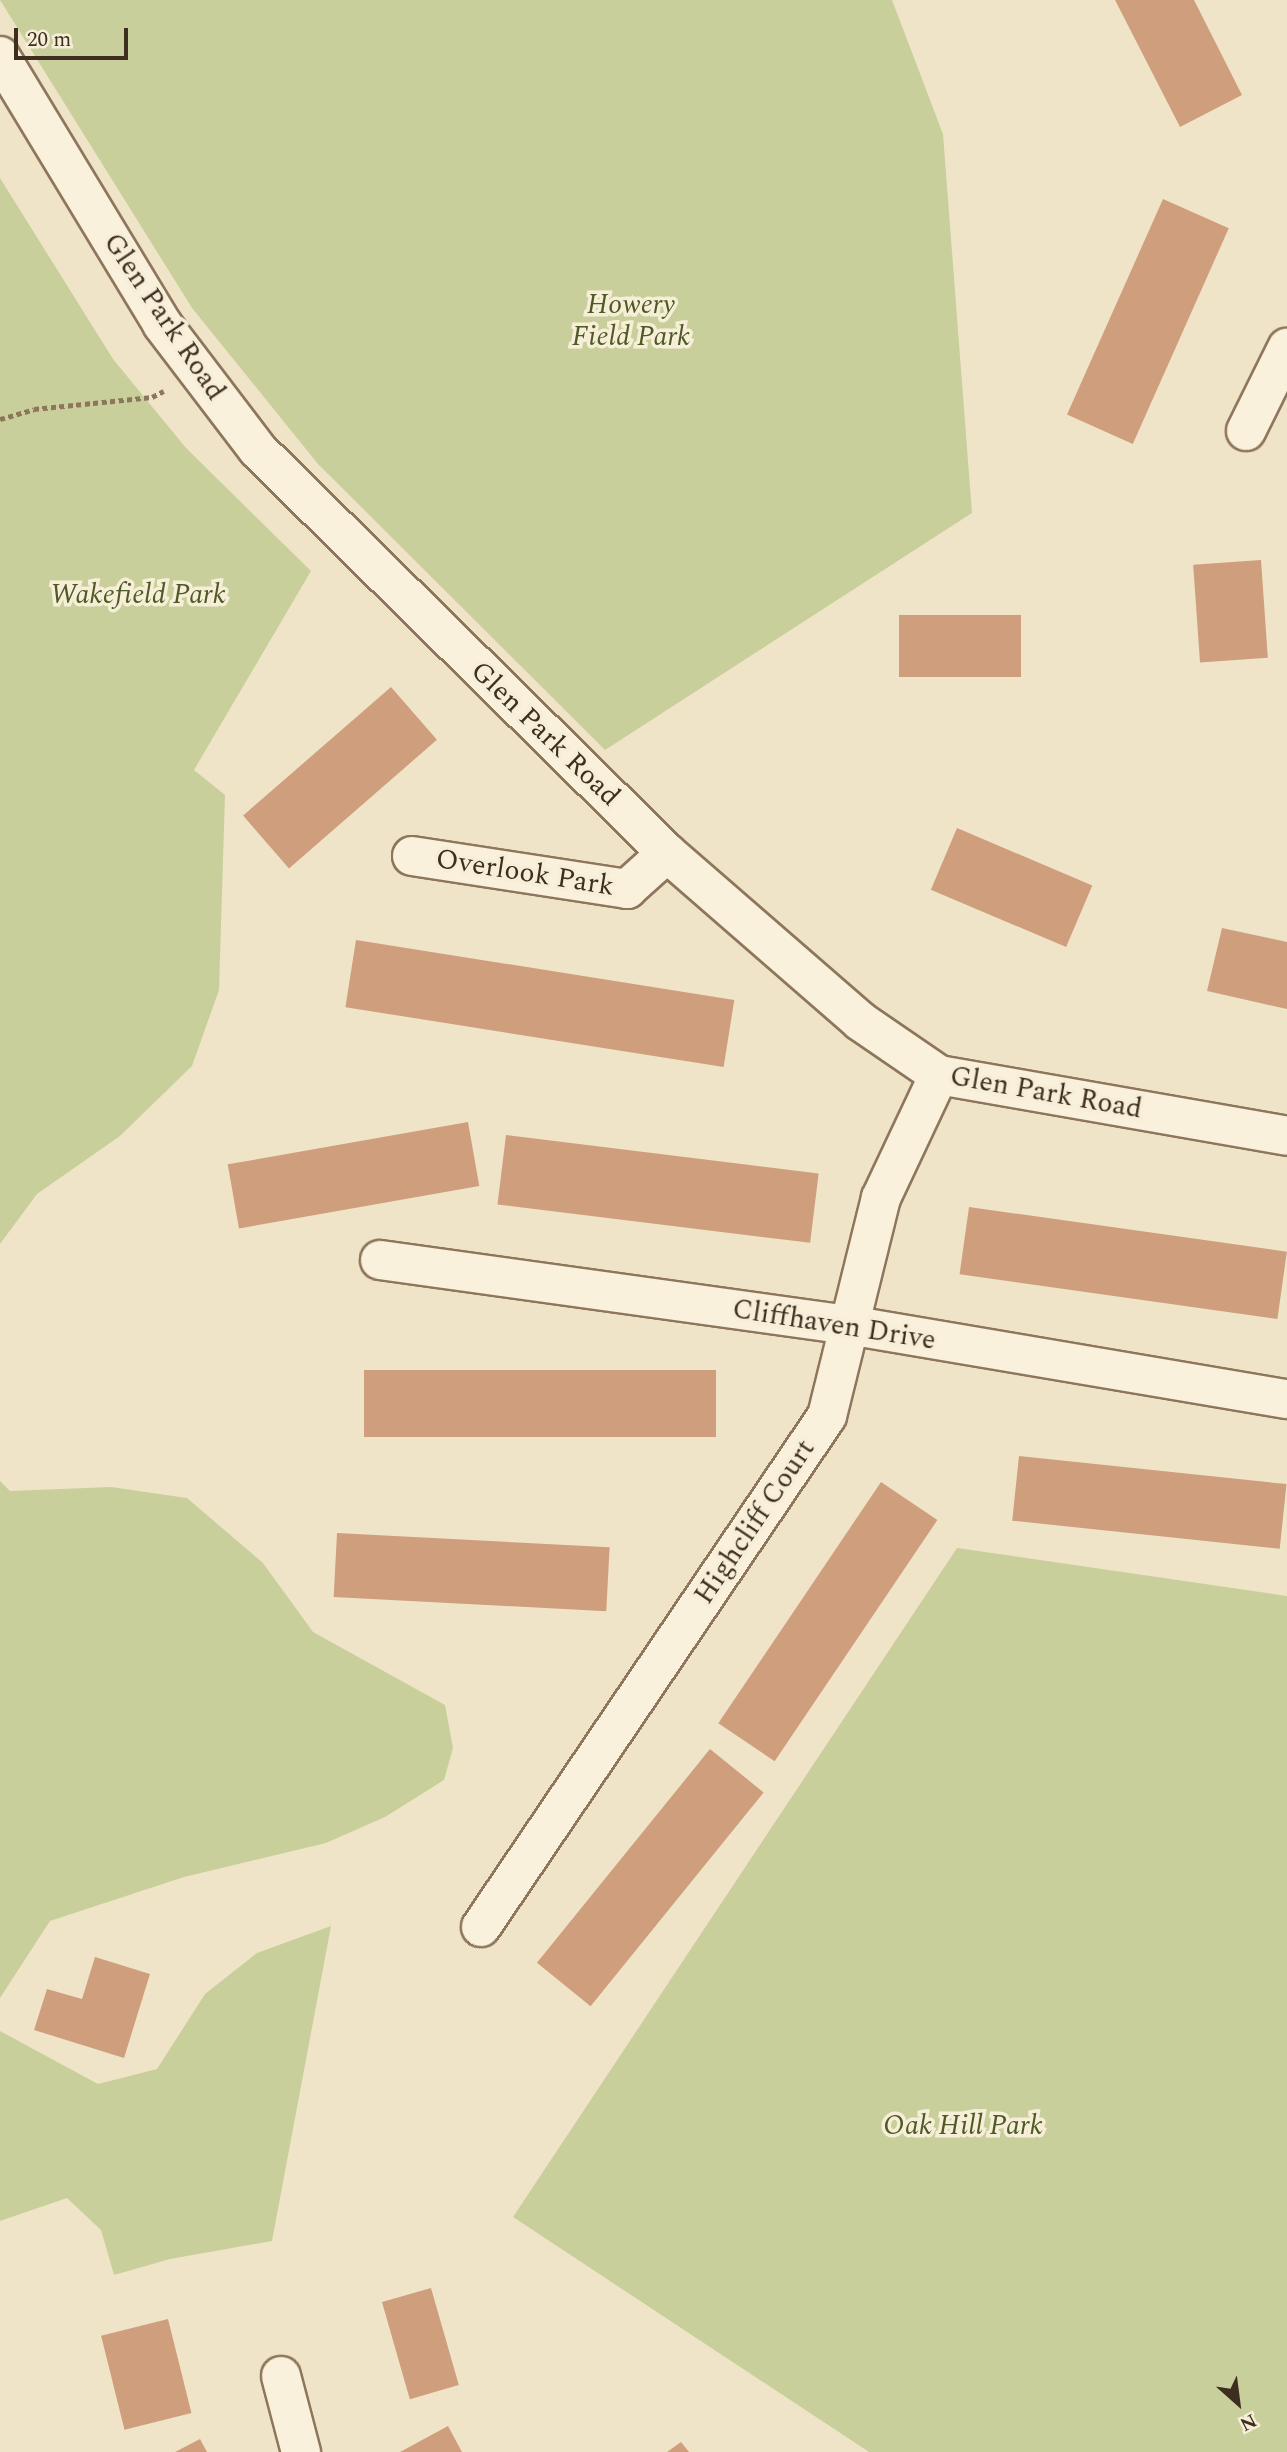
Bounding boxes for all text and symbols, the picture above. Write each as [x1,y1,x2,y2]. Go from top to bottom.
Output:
scale bar [18,14,131,58]
text: 20 m [27,24,71,56]
street label: Glen Park Road [96,227,232,407]
park label: Howery Field Park [572,288,690,354]
park label: Wakefield Park [50,578,226,612]
street label: Glen Park Road [463,654,627,814]
street label: Overlook Park [433,842,617,904]
street label: Glen Park Road [947,1060,1145,1126]
street label: Cliffhaven Drive [730,1292,938,1358]
street label: Highcliff Court [688,1433,822,1611]
park label: Oak Hill Park [883,2109,1043,2143]
north arrow [1203,2368,1273,2438]
text: N [1234,2406,1262,2438]

